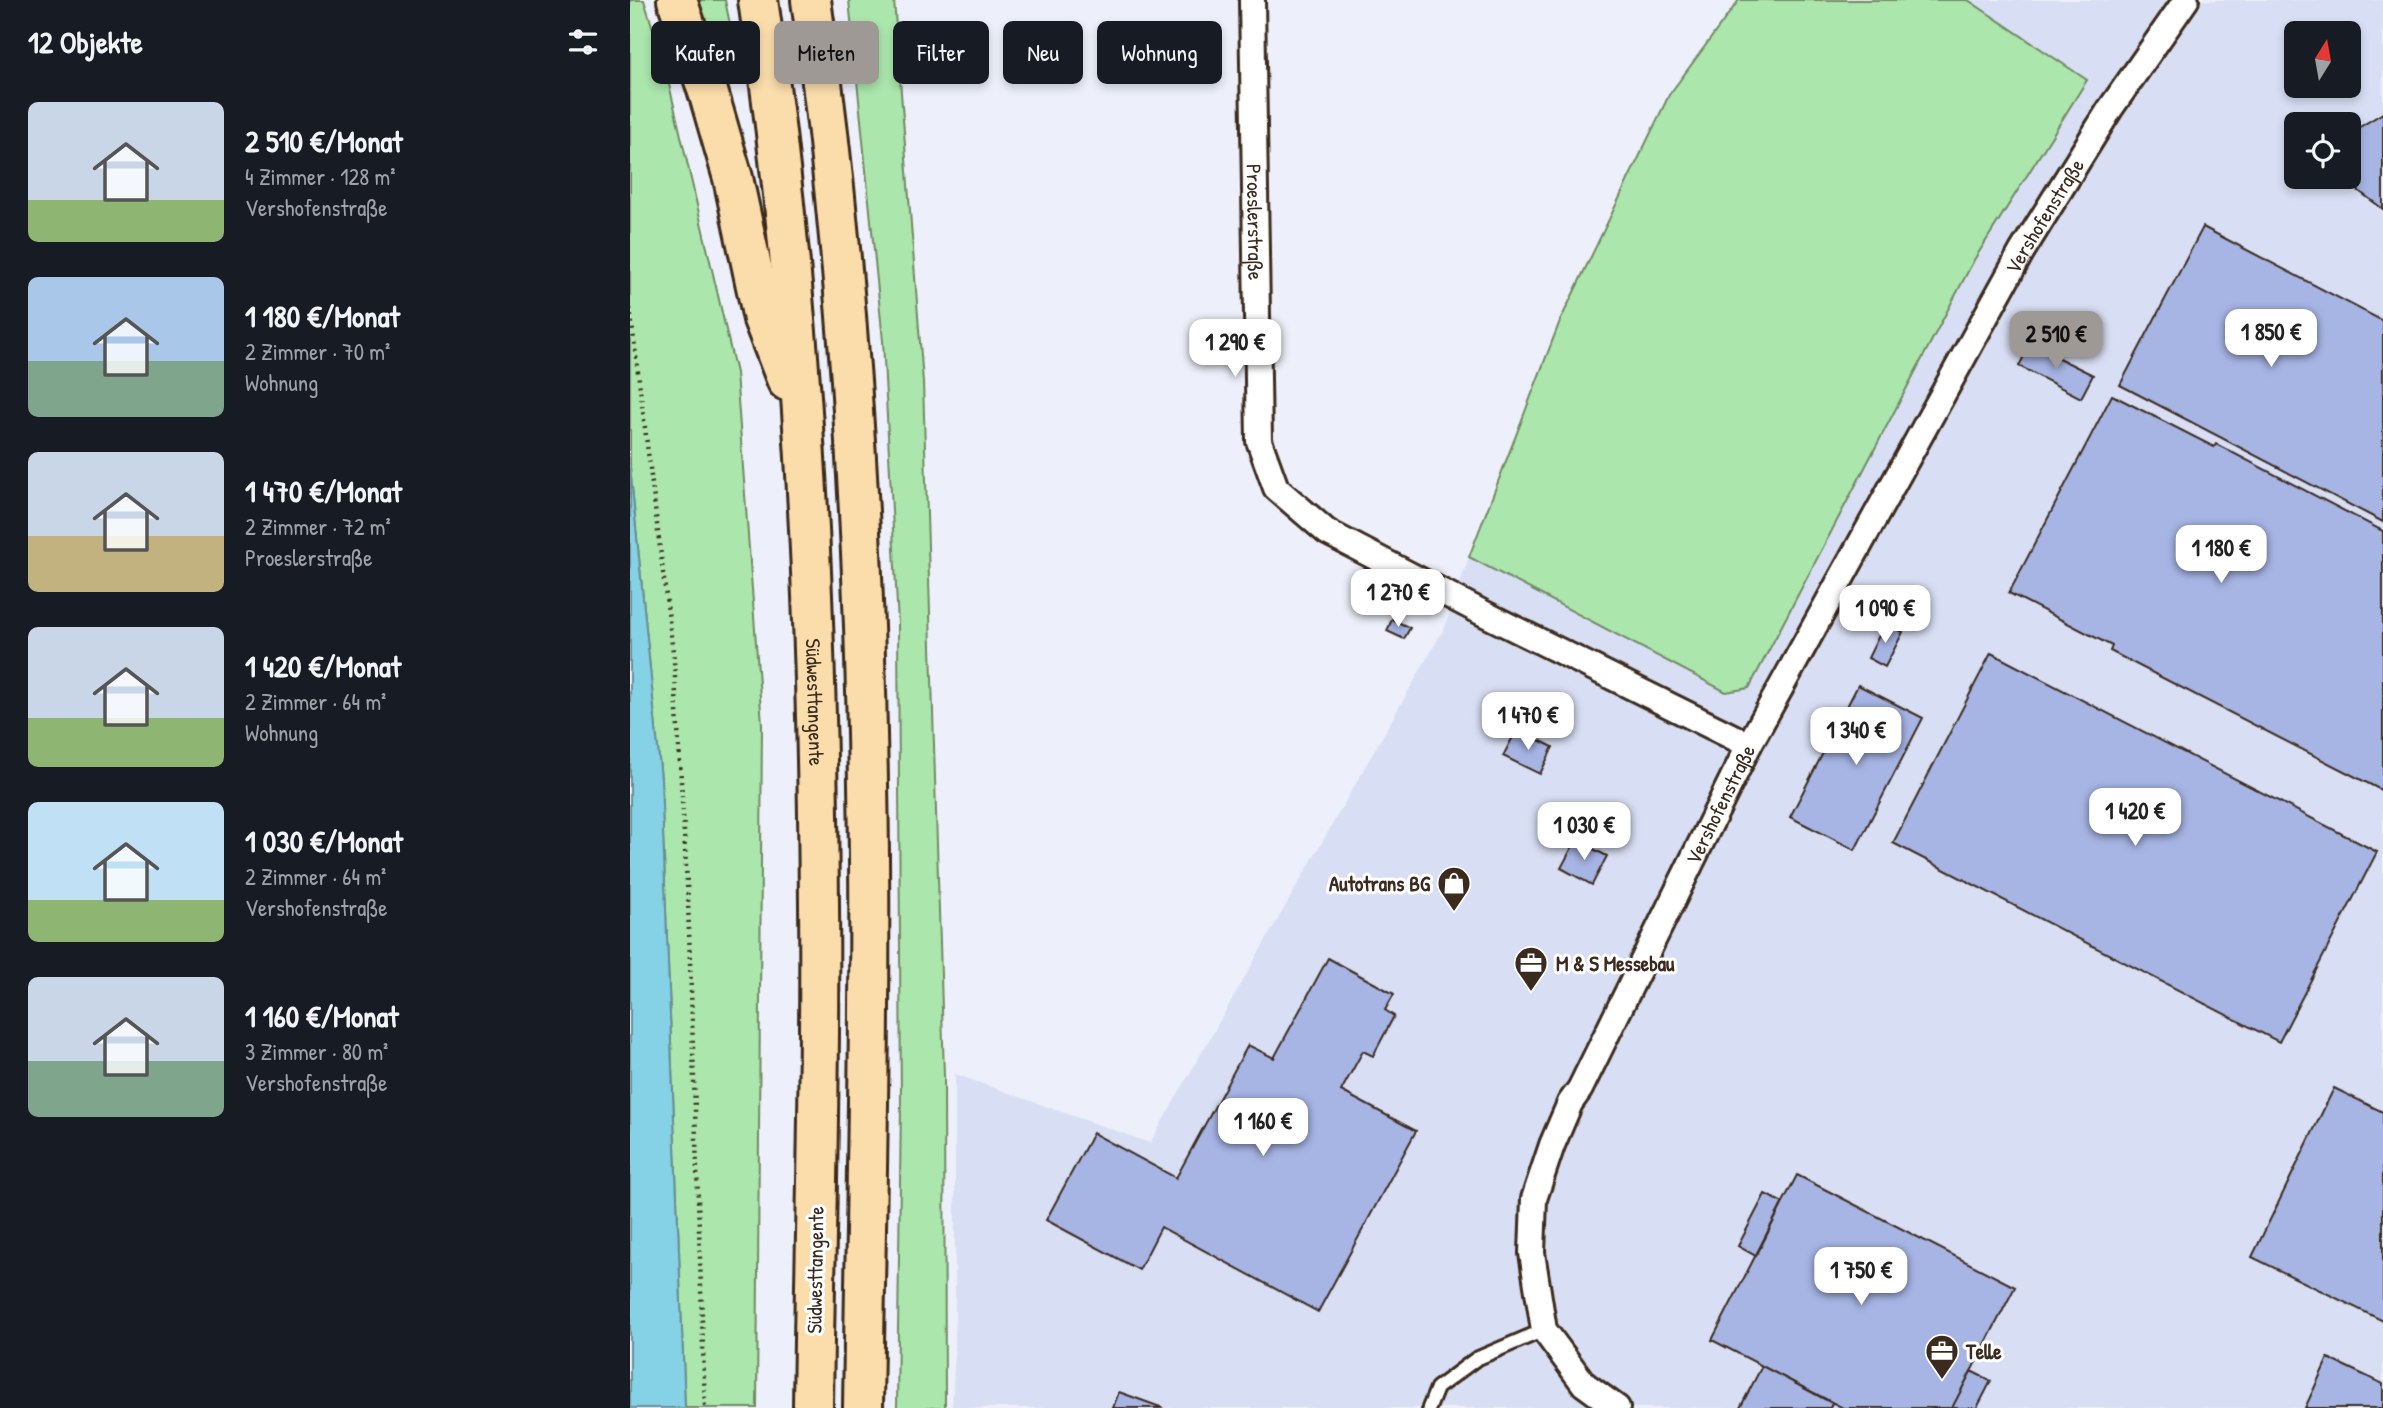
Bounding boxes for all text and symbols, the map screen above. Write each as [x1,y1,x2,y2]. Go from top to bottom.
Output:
chip: Kaufen [651,21,760,84]
chip: Mieten [774,21,879,84]
chip: Filter [893,21,989,84]
chip: Neu [1003,21,1083,84]
chip: Wohnung [1097,21,1222,84]
north arrow [2284,21,2361,98]
map controls [2284,21,2361,189]
text: 12 Objekte [28,22,143,62]
icon: filters [564,23,602,61]
button: locate [2284,112,2361,189]
text: 2 510 €/Monat [245,121,403,161]
icon: home [84,130,168,214]
street label: Vershofenstraße [1998,153,2090,279]
text: 4 Zimmer · 128 m² [245,161,396,192]
street label: Proeslerstraße [1240,164,1271,280]
text: Vershofenstraße [245,192,388,223]
text: 1 180 €/Monat [245,296,400,336]
icon: home [84,305,168,389]
pin: 1 850 € [2206,310,2336,369]
pin: 2 510 € [1991,312,2121,371]
text: 1 850 € [2241,316,2301,347]
text: 2 510 € [2026,318,2086,349]
pin: 1 290 € [1170,320,1300,379]
text: 1 290 € [1205,326,1265,357]
text: 2 Zimmer · 70 m² [245,336,390,367]
text: Wohnung [245,367,318,398]
text: 1 470 €/Monat [245,471,402,511]
icon: home [84,480,168,564]
text: 2 Zimmer · 72 m² [245,511,391,542]
pin: 1 180 € [2156,526,2286,585]
text: 1 180 € [2192,532,2250,563]
text: Proeslerstraße [245,542,372,573]
pin: 1 270 € [1333,570,1463,629]
text: 1 270 € [1367,576,1429,607]
pin: 1 090 € [1820,586,1950,645]
text: 1 090 € [1855,592,1915,623]
street label: Südwesttangente [799,638,832,766]
text: 1 420 €/Monat [245,646,401,686]
icon: home [84,655,168,739]
text: 2 Zimmer · 64 m² [245,686,386,717]
pin: 1 470 € [1463,692,1593,752]
text: 1 470 € [1498,699,1558,730]
pin: 1 340 € [1791,708,1921,767]
text: 1 340 € [1826,714,1886,745]
text: Wohnung [245,717,318,748]
street label: Vershofenstraße [1678,739,1762,869]
pin: 1 420 € [2070,788,2200,848]
text: 1 420 € [2105,795,2165,826]
pin: 1 030 € [1519,802,1649,862]
text: 1 030 € [1554,809,1614,840]
text: 1 030 €/Monat [245,821,403,861]
icon: home [84,830,168,914]
text: 2 Zimmer · 64 m² [245,861,386,892]
shop icon: Autotrans BG [1435,864,1473,913]
place label: Autotrans BG [1329,869,1431,898]
text: Vershofenstraße [245,892,388,923]
office icon: M & S Messebau [1512,944,1550,993]
place label: M & S Messebau [1556,949,1675,978]
text: 1 160 €/Monat [245,996,399,1036]
icon: home [84,1005,168,1089]
text: 3 Zimmer · 80 m² [245,1036,388,1067]
text: Vershofenstraße [245,1067,388,1098]
pin: 1 160 € [1198,1098,1328,1158]
text: 1 160 € [1234,1105,1292,1136]
street label: Südwesttangente [799,1206,831,1334]
pin: 1 750 € [1796,1248,1926,1307]
text: 1 750 € [1830,1254,1892,1285]
office icon: Telle [1923,1332,1961,1381]
place label: Telle [1965,1337,2002,1366]

